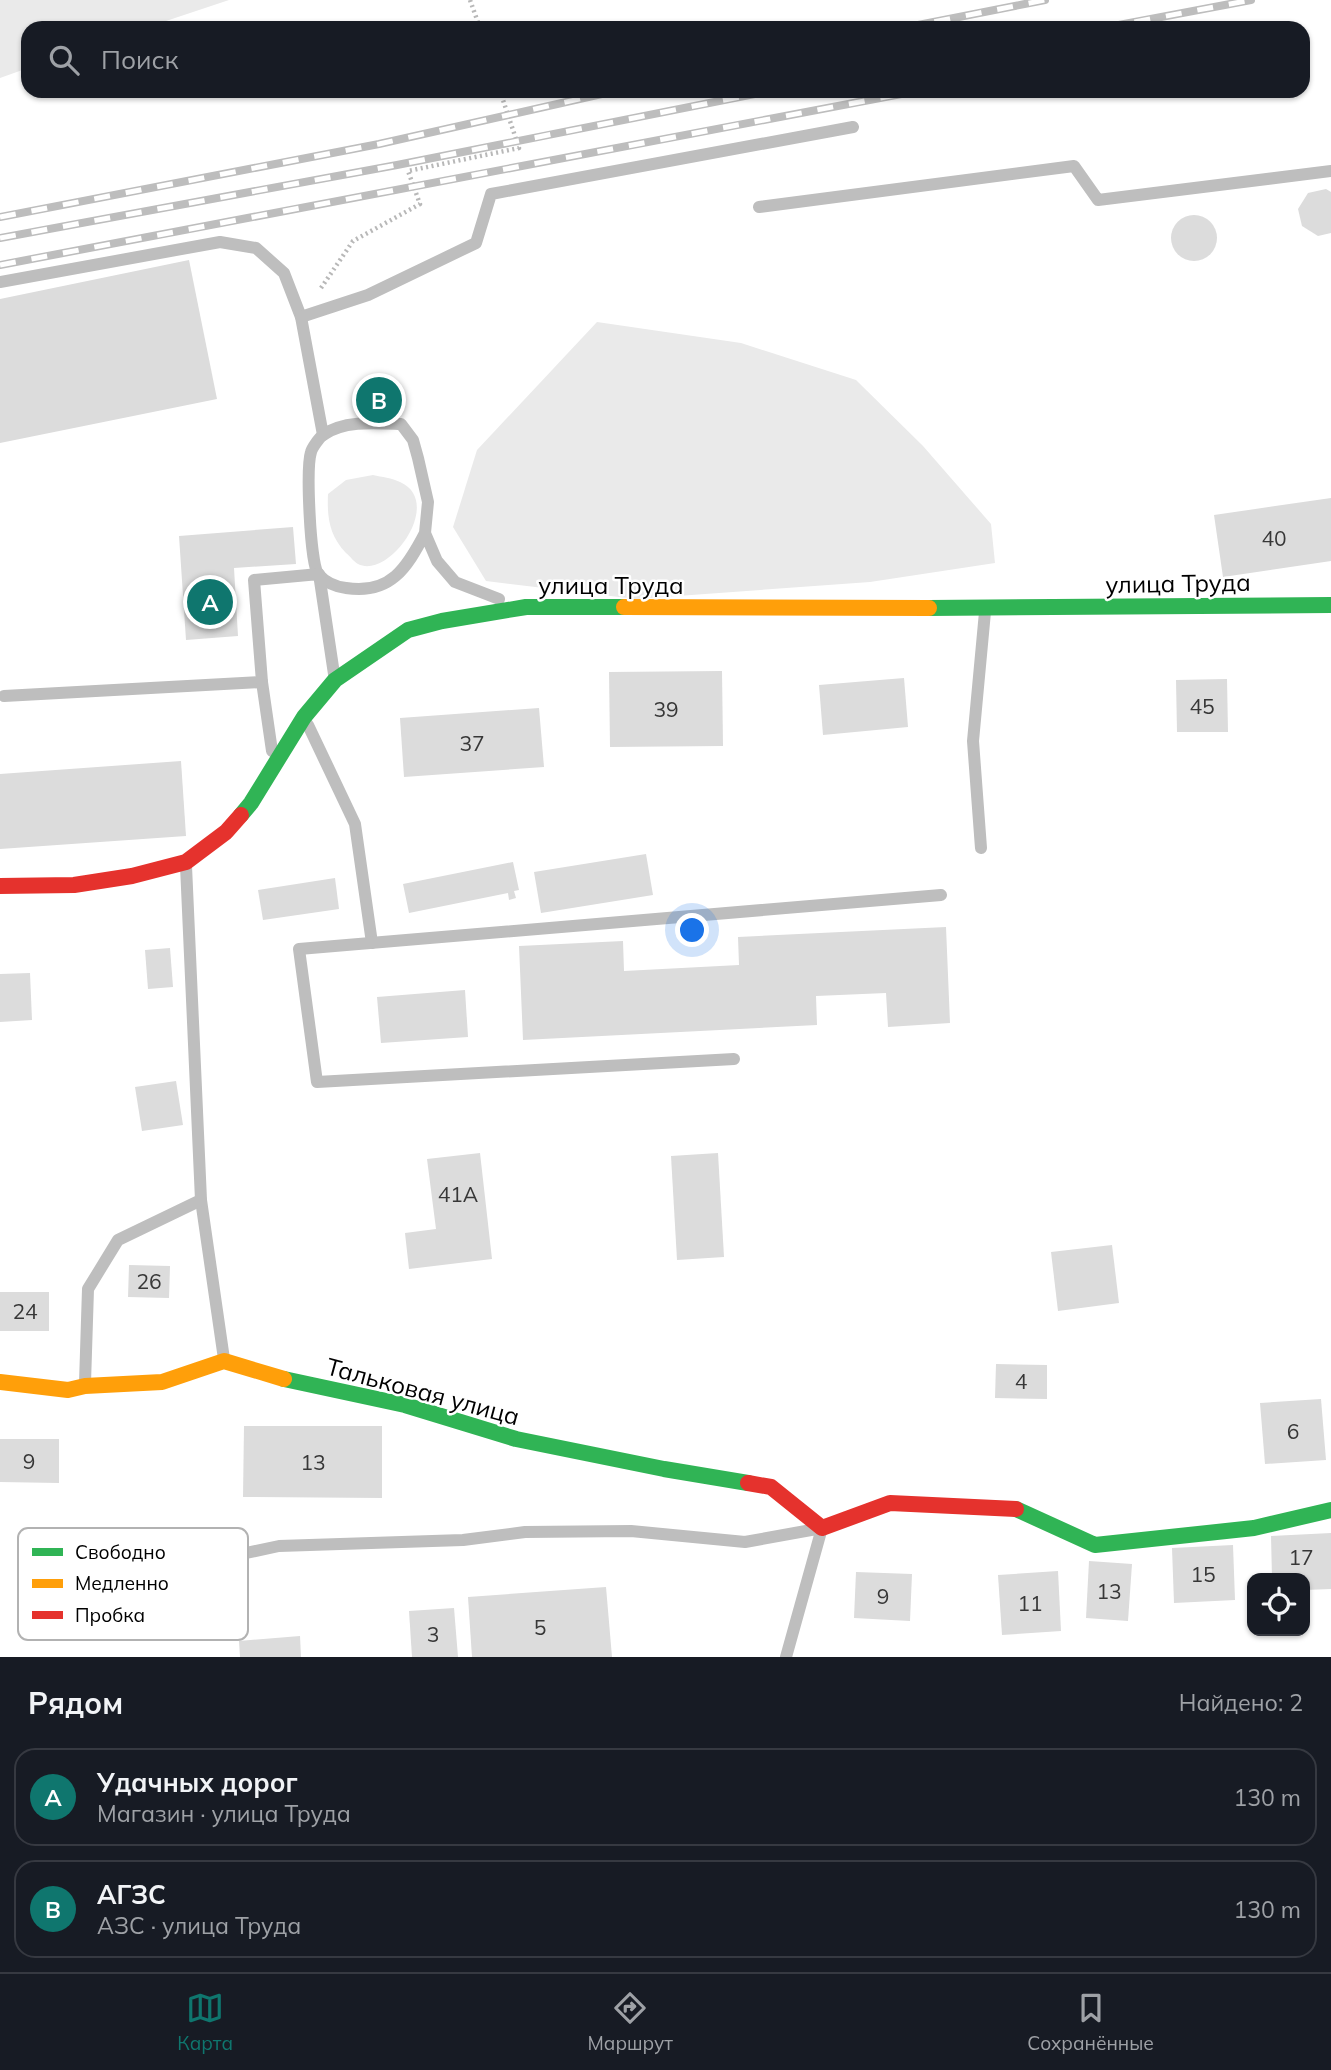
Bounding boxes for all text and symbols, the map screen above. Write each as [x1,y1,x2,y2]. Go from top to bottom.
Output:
search box [21,21,1310,98]
icon: search [45,41,83,79]
text: Поиск [101,43,179,76]
pin: B [356,374,402,426]
house number: 40 [1261,525,1287,551]
street label: улица Труда [1105,567,1251,599]
street label: улица Труда [538,570,684,600]
pin: A [187,576,233,628]
house number: 45 [1189,693,1215,719]
house number: 39 [653,696,679,722]
house number: 37 [459,730,485,756]
your location [675,913,709,947]
house number: 41А [438,1181,479,1207]
house number: 26 [136,1268,162,1294]
house number: 24 [12,1298,38,1324]
street label: Тальковая улица [323,1351,523,1431]
house number: 4 [1015,1368,1028,1394]
house number: 6 [1287,1418,1299,1444]
house number: 9 [23,1448,35,1474]
house number: 13 [300,1449,326,1475]
legend [18,1528,248,1640]
text: Свободно [75,1540,166,1564]
house number: 17 [1288,1544,1314,1570]
house number: 15 [1190,1561,1216,1587]
text: Медленно [75,1571,169,1595]
map controls [1247,1573,1310,1636]
button: locate [1247,1573,1310,1636]
house number: 13 [1096,1578,1122,1604]
house number: 9 [877,1583,889,1609]
house number: 11 [1017,1590,1043,1616]
text: Пробка [75,1603,145,1627]
house number: 5 [534,1614,546,1640]
house number: 3 [427,1621,439,1647]
text: Рядом [28,1684,123,1722]
text: Найдено: 2 [1179,1688,1303,1717]
text: Удачных дорог [97,1766,298,1799]
text: A [44,1783,62,1812]
text: 130 m [1233,1783,1301,1812]
text: Магазин · улица Труда [97,1799,351,1828]
text: АГЗС [97,1878,166,1911]
text: B [45,1895,61,1924]
text: 130 m [1233,1895,1301,1924]
text: АЗС · улица Труда [97,1911,301,1940]
tab: Карта [177,1989,233,2055]
tab: Маршрут [587,1989,673,2055]
tab: Сохранённые [1027,1989,1154,2055]

